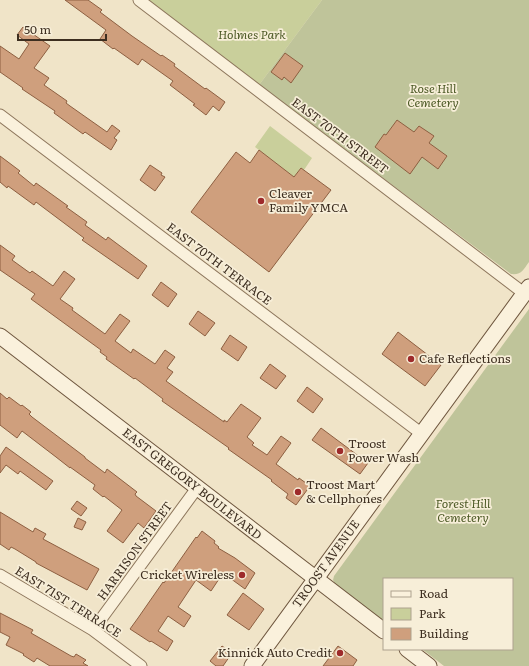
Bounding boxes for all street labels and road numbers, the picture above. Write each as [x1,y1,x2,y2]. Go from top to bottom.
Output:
street label: EAST 70TH STREET [288,93,393,178]
street label: EAST 70TH TERRACE [163,218,276,309]
street label: EAST GREGORY BOULEVARD [119,423,266,543]
street label: HARRISON STREET [92,497,176,604]
street label: TROOST AVENUE [287,515,364,611]
street label: EAST 71ST TERRACE [12,561,125,641]

